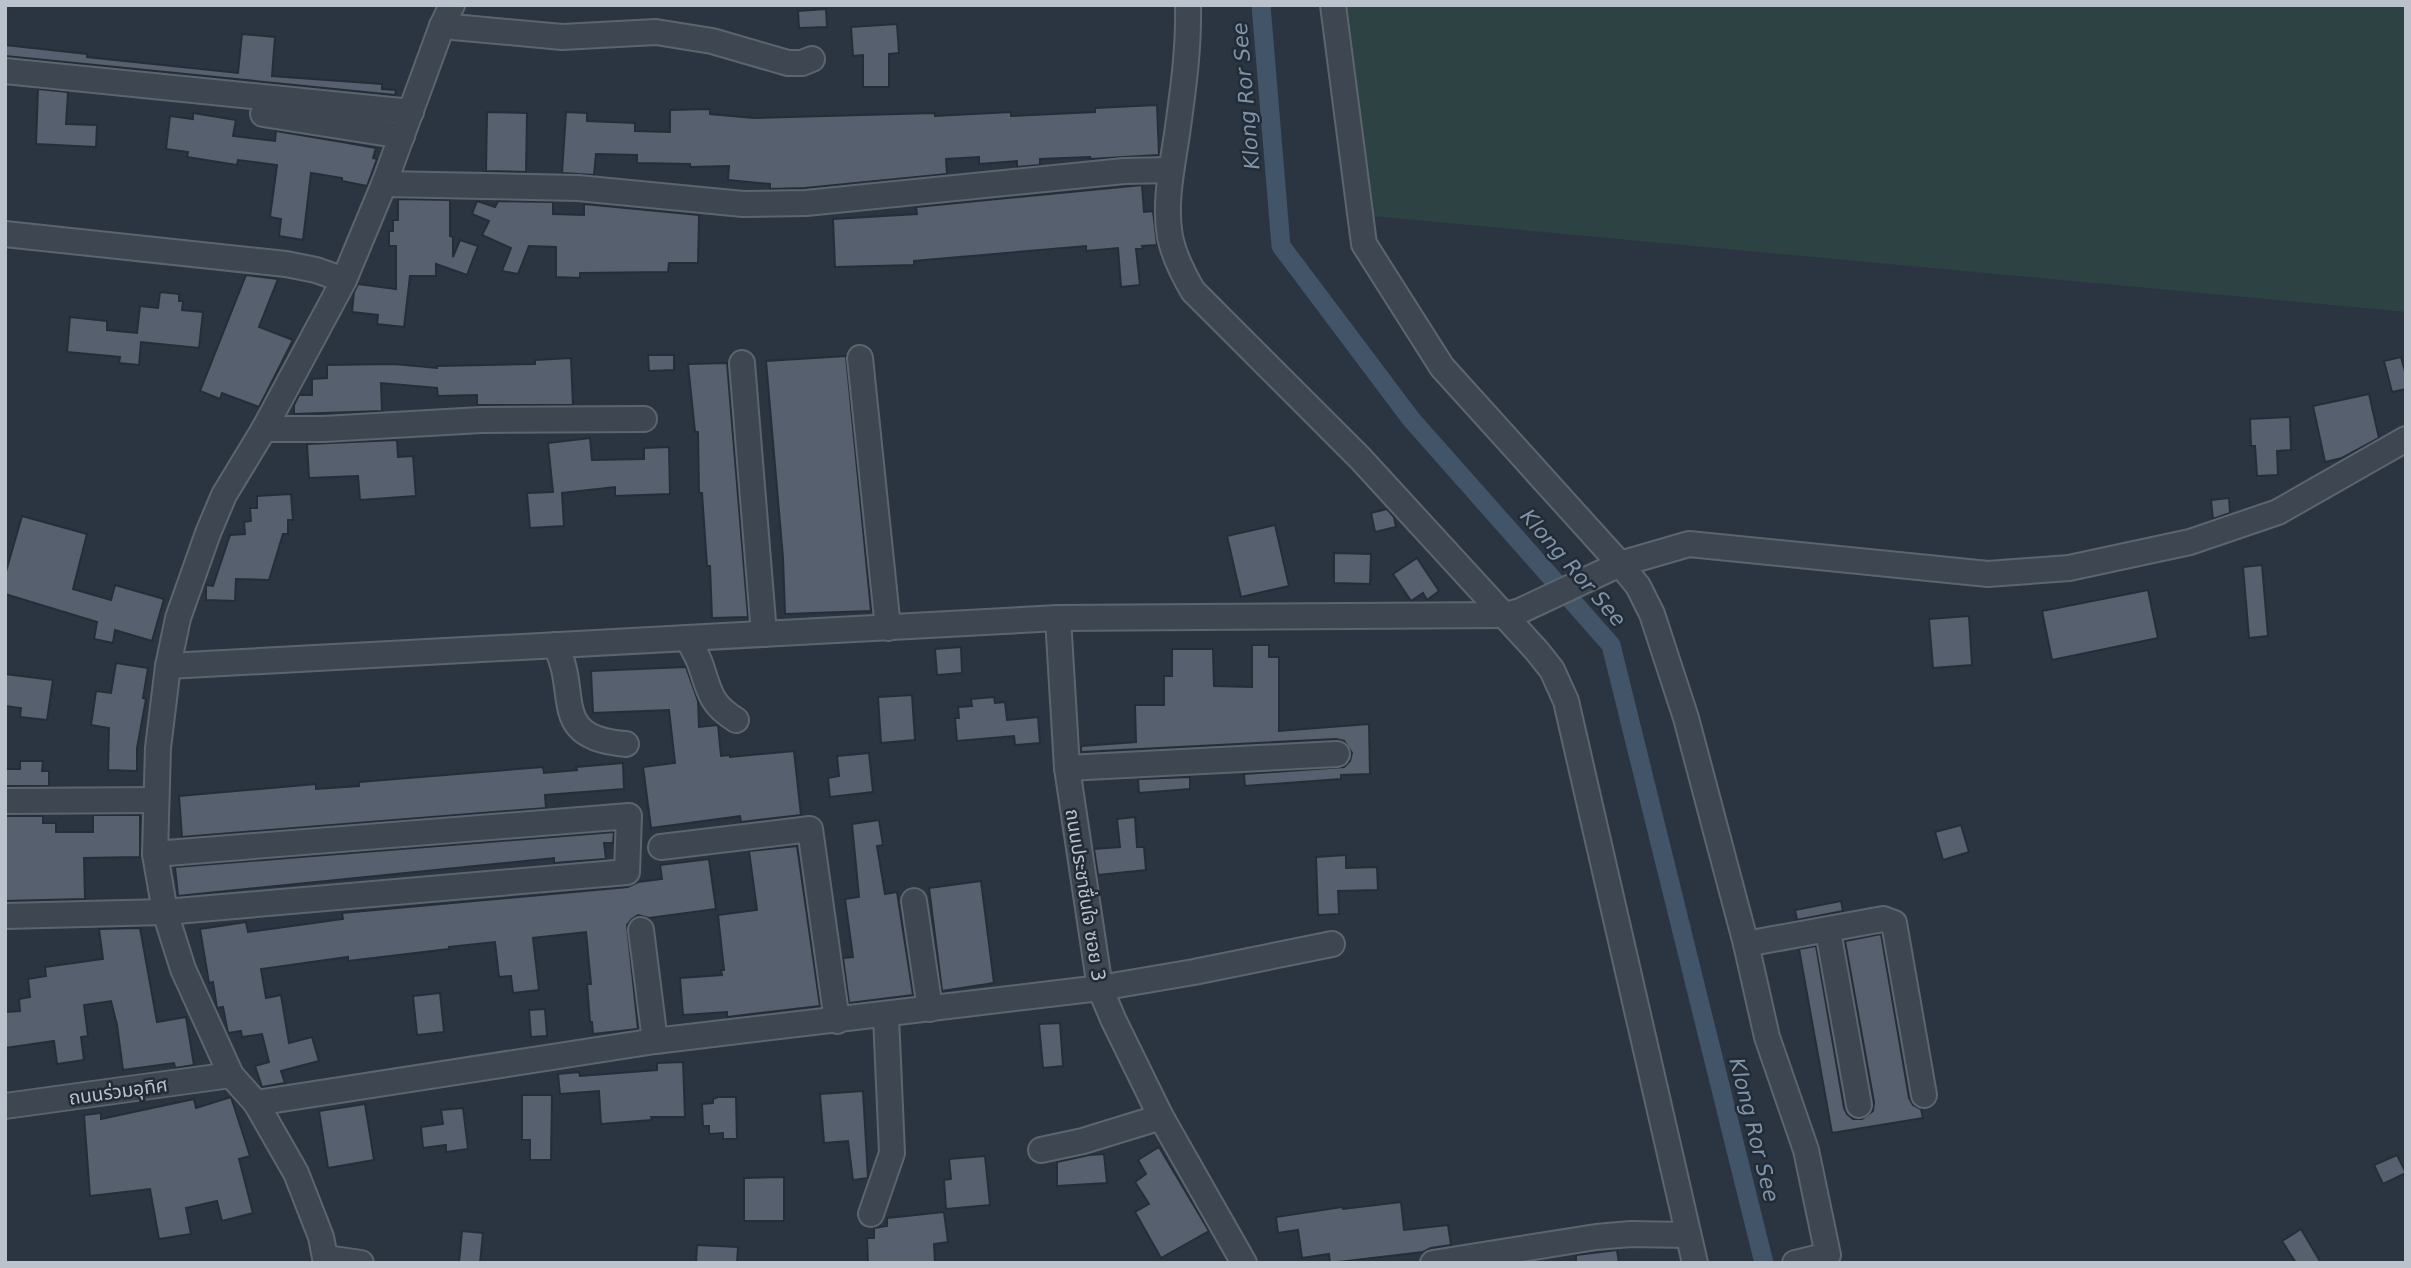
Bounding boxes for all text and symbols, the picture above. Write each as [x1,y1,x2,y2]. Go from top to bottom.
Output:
water label: Klong Ror See [1228,21,1264,171]
water label: Klong Ror See [1515,504,1631,632]
street label: ถนนประชาชื่นใจ ซอย 3 [1062,807,1112,983]
water label: Klong Ror See [1724,1055,1784,1205]
street label: ถนนร่วมอุทิศ [67,1073,169,1110]

